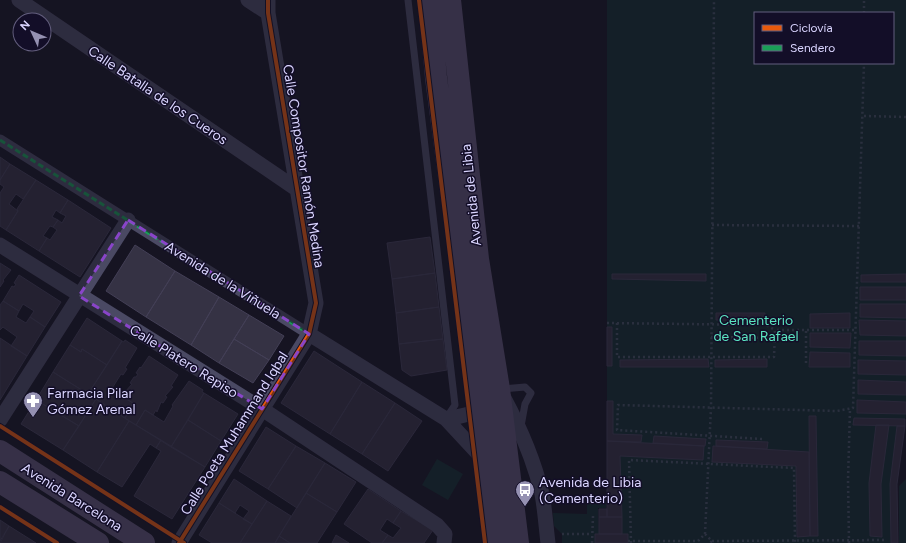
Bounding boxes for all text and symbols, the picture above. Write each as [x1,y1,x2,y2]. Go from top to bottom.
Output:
north arrow [12,12,52,52]
legend [754,12,894,64]
text: N [18,18,33,33]
text: Ciclovía [790,21,833,35]
text: Sendero [790,41,835,55]
street label: Calle Batalla de los Cueros [85,42,231,149]
street label: Calle Compositor Ramón Medina [279,63,328,269]
street label: Avenida de Libia [458,143,485,247]
street label: Avenida de la Viñuela [162,238,284,323]
park label: Cementerio de San Rafael [713,312,799,345]
street label: Calle Platero Repiso [126,321,241,402]
street label: Calle Poeta Muhammand Iqbal [177,348,292,518]
place label: Farmacia Pilar Gómez Arenal [47,385,136,418]
pharmacy icon: Farmacia Pilar Gómez Arenal [22,390,44,418]
street label: Avenida Barcelona [18,460,125,535]
place label: Avenida de Libia (Cementerio) [539,474,641,507]
bus stop icon: Avenida de Libia (Cementerio) [514,479,536,507]

